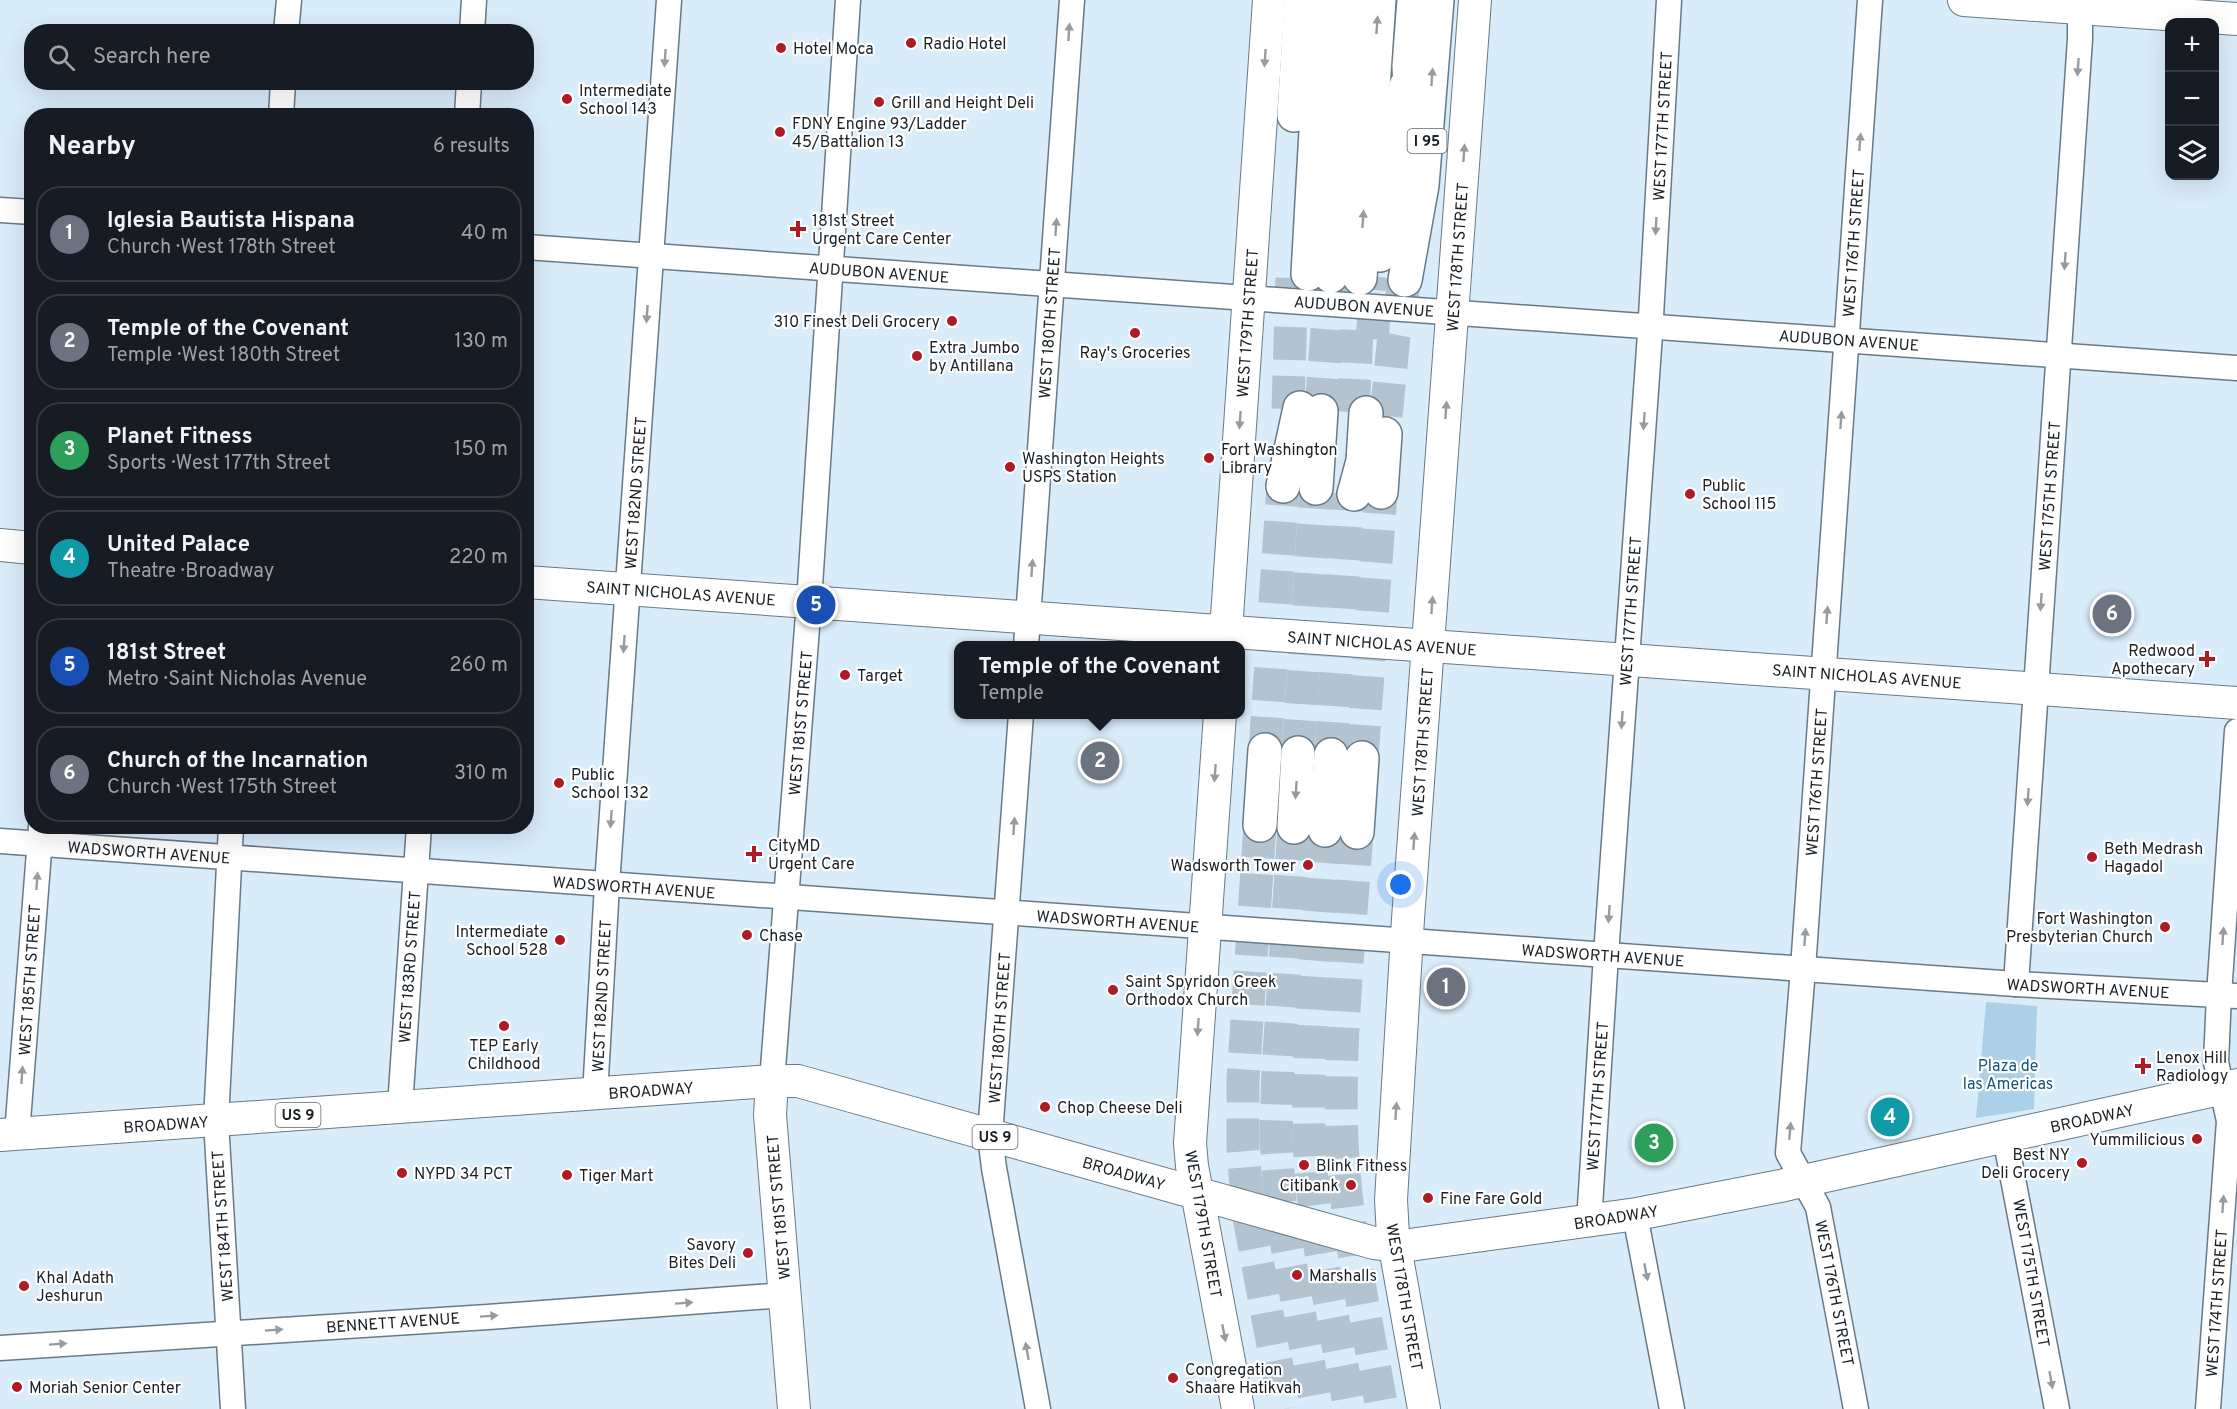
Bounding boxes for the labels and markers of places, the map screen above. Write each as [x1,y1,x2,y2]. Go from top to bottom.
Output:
place label: Radio Hotel [923,35,1007,55]
marker: Radio Hotel [904,36,918,50]
place label: Hotel Moca [793,40,874,60]
marker: Hotel Moca [774,41,788,55]
place label: Intermediate School 143 [579,82,672,120]
marker: Intermediate School 143 [560,92,574,106]
place label: Grill and Height Deli [891,94,1034,114]
marker: Grill and Height Deli [872,95,886,109]
place label: FDNY Engine 93/Ladder 45/Battalion 13 [792,115,967,153]
marker: FDNY Engine 93/Ladder 45/Battalion 13 [773,125,787,139]
place label: 181st Street Urgent Care Center [812,212,951,250]
marker: 181st Street Urgent Care Center [789,220,807,238]
place label: 310 Finest Deli Grocery [773,313,940,333]
marker: 310 Finest Deli Grocery [945,314,959,328]
marker: Ray's Groceries [1128,326,1142,340]
place label: Extra Jumbo by Antillana [929,339,1020,377]
place label: Ray's Groceries [1079,344,1191,364]
marker: Extra Jumbo by Antillana [910,349,924,363]
place label: Fort Washington Library [1221,441,1338,479]
place label: Washington Heights USPS Station [1022,450,1165,488]
marker: Fort Washington Library [1202,451,1216,465]
marker: Washington Heights USPS Station [1003,460,1017,474]
place label: Public School 115 [1702,477,1776,515]
marker: Public School 115 [1683,487,1697,501]
pin: 5 [796,582,836,628]
pin: 6 [2092,592,2132,636]
place label: Redwood Apothecary [2111,642,2195,680]
marker: Redwood Apothecary [2200,652,2214,666]
place label: Target [857,667,903,687]
marker: Target [838,668,852,682]
pin: 2 [1080,738,1120,783]
place label: Public School 132 [571,766,649,804]
marker: Public School 132 [552,776,566,790]
place label: CityMD Urgent Care [768,837,855,875]
place label: Beth Medrash Hagadol [2104,840,2203,878]
marker: CityMD Urgent Care [745,845,763,863]
marker: Beth Medrash Hagadol [2085,850,2099,864]
place label: Wadsworth Tower [1171,857,1296,877]
marker: Wadsworth Tower [1301,858,1315,872]
place label: Fort Washington Presbyterian Church [2006,910,2153,948]
marker: Fort Washington Presbyterian Church [2158,920,2172,934]
place label: Intermediate School 528 [456,923,548,961]
place label: Chase [759,927,803,947]
marker: Chase [740,928,754,942]
marker: Intermediate School 528 [553,933,567,947]
pin: 1 [1426,964,1466,1010]
place label: Saint Spyridon Greek Orthodox Church [1125,973,1276,1011]
marker: Saint Spyridon Greek Orthodox Church [1106,983,1120,997]
marker: TEP Early Childhood [497,1019,511,1033]
place label: TEP Early Childhood [467,1037,541,1075]
place label: Lenox Hill Radiology [2156,1049,2228,1087]
marker: Lenox Hill Radiology [2134,1057,2152,1075]
pin: 4 [1870,1094,1910,1140]
place label: Chop Cheese Deli [1057,1099,1183,1119]
marker: Chop Cheese Deli [1038,1100,1052,1114]
pin: 3 [1634,1120,1674,1166]
place label: Yummilicious [2090,1131,2185,1151]
marker: Yummilicious [2190,1132,2204,1146]
place label: Best NY Deli Grocery [1981,1146,2070,1184]
marker: Best NY Deli Grocery [2075,1156,2089,1170]
place label: Blink Fitness [1316,1157,1407,1177]
marker: Blink Fitness [1297,1158,1311,1172]
place label: NYPD 34 PCT [414,1165,512,1185]
marker: NYPD 34 PCT [395,1166,409,1180]
place label: Tiger Mart [579,1167,654,1187]
marker: Tiger Mart [560,1168,574,1182]
place label: Citibank [1279,1177,1339,1197]
marker: Citibank [1344,1178,1358,1192]
place label: Fine Fare Gold [1440,1190,1542,1210]
marker: Fine Fare Gold [1421,1191,1435,1205]
place label: Savory Bites Deli [668,1236,736,1274]
marker: Savory Bites Deli [741,1246,755,1260]
place label: Marshalls [1309,1267,1377,1287]
marker: Marshalls [1290,1268,1304,1282]
place label: Khal Adath Jeshurun [36,1269,114,1307]
marker: Khal Adath Jeshurun [17,1279,31,1293]
place label: Congregation Shaare Hatikvah [1185,1361,1301,1399]
marker: Congregation Shaare Hatikvah [1166,1371,1180,1385]
place label: Moriah Senior Center [29,1379,181,1399]
marker: Moriah Senior Center [10,1380,24,1394]

